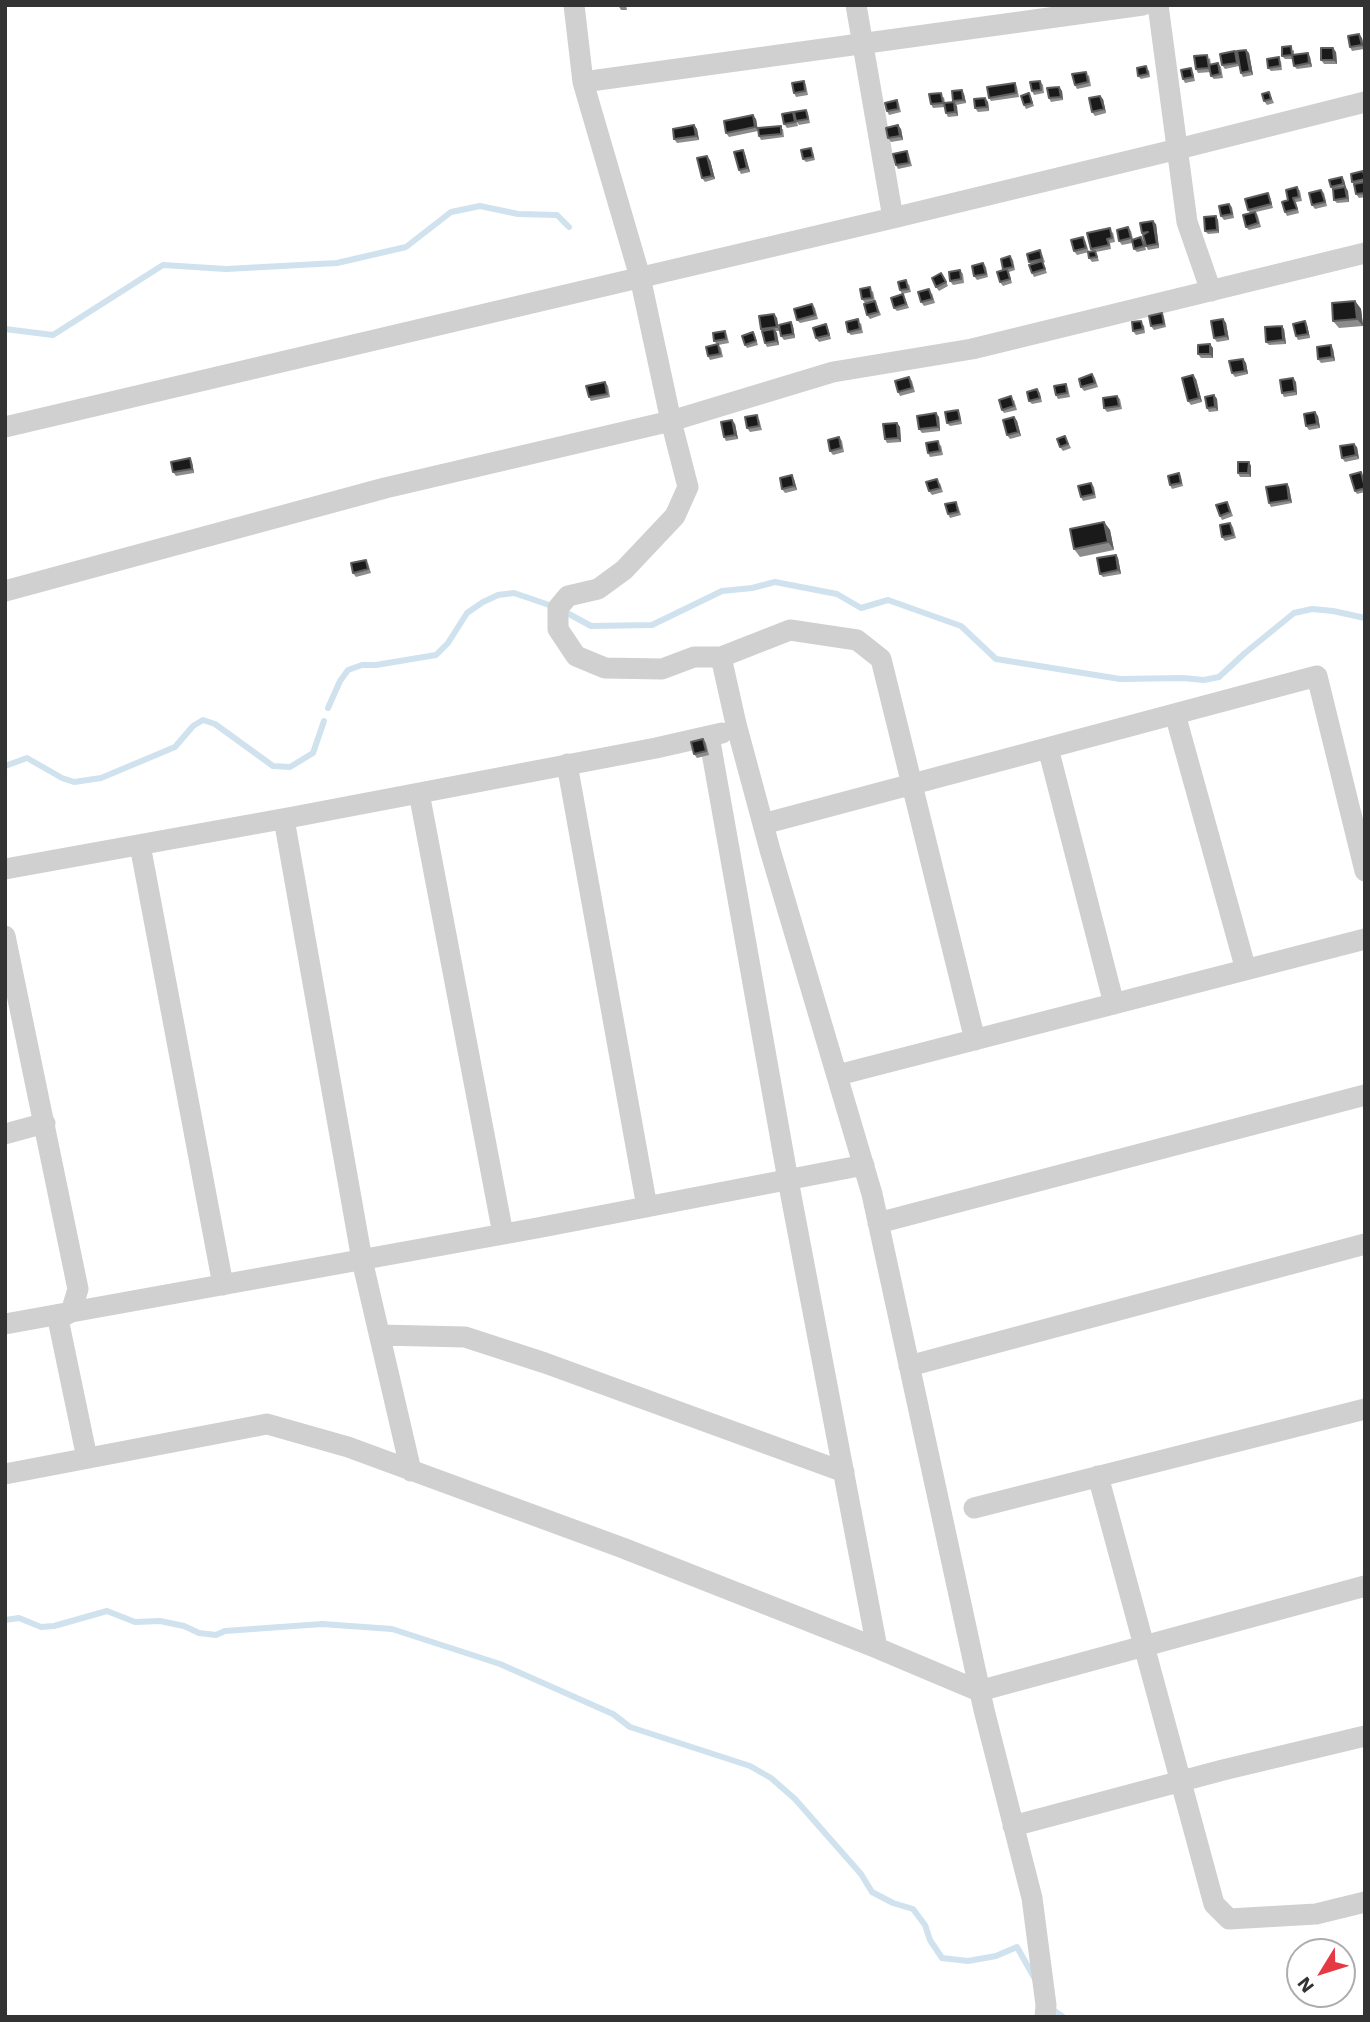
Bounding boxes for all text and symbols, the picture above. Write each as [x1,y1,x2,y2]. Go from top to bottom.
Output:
north arrow [1286,1938,1356,2008]
text: N [1292,1972,1319,1998]

